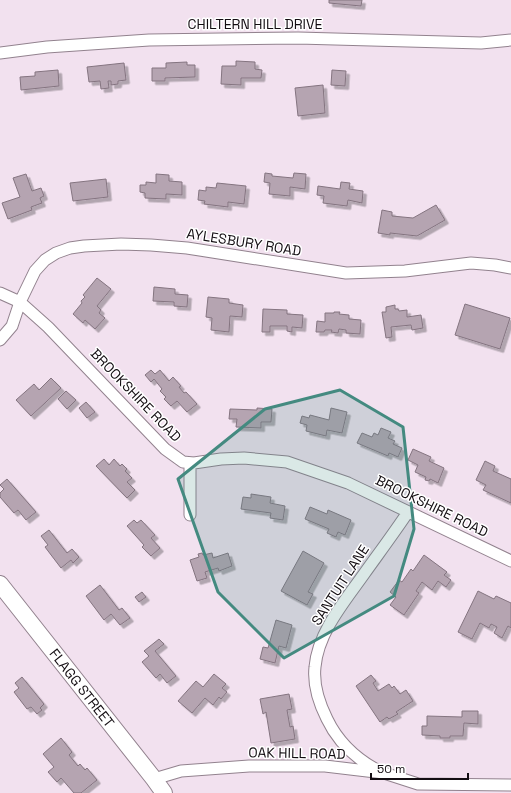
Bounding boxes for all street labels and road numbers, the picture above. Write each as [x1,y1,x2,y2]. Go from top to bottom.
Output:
street label: CHILTERN HILL DRIVE [187,15,323,33]
street label: AYLESBURY ROAD [185,224,303,260]
street label: BROOKSHIRE ROAD [87,345,185,445]
street label: BROOKSHIRE ROAD [373,471,491,541]
street label: SANTUIT LANE [307,541,373,629]
street label: FLAGG STREET [46,645,118,731]
street label: OAK HILL ROAD [248,743,346,763]

